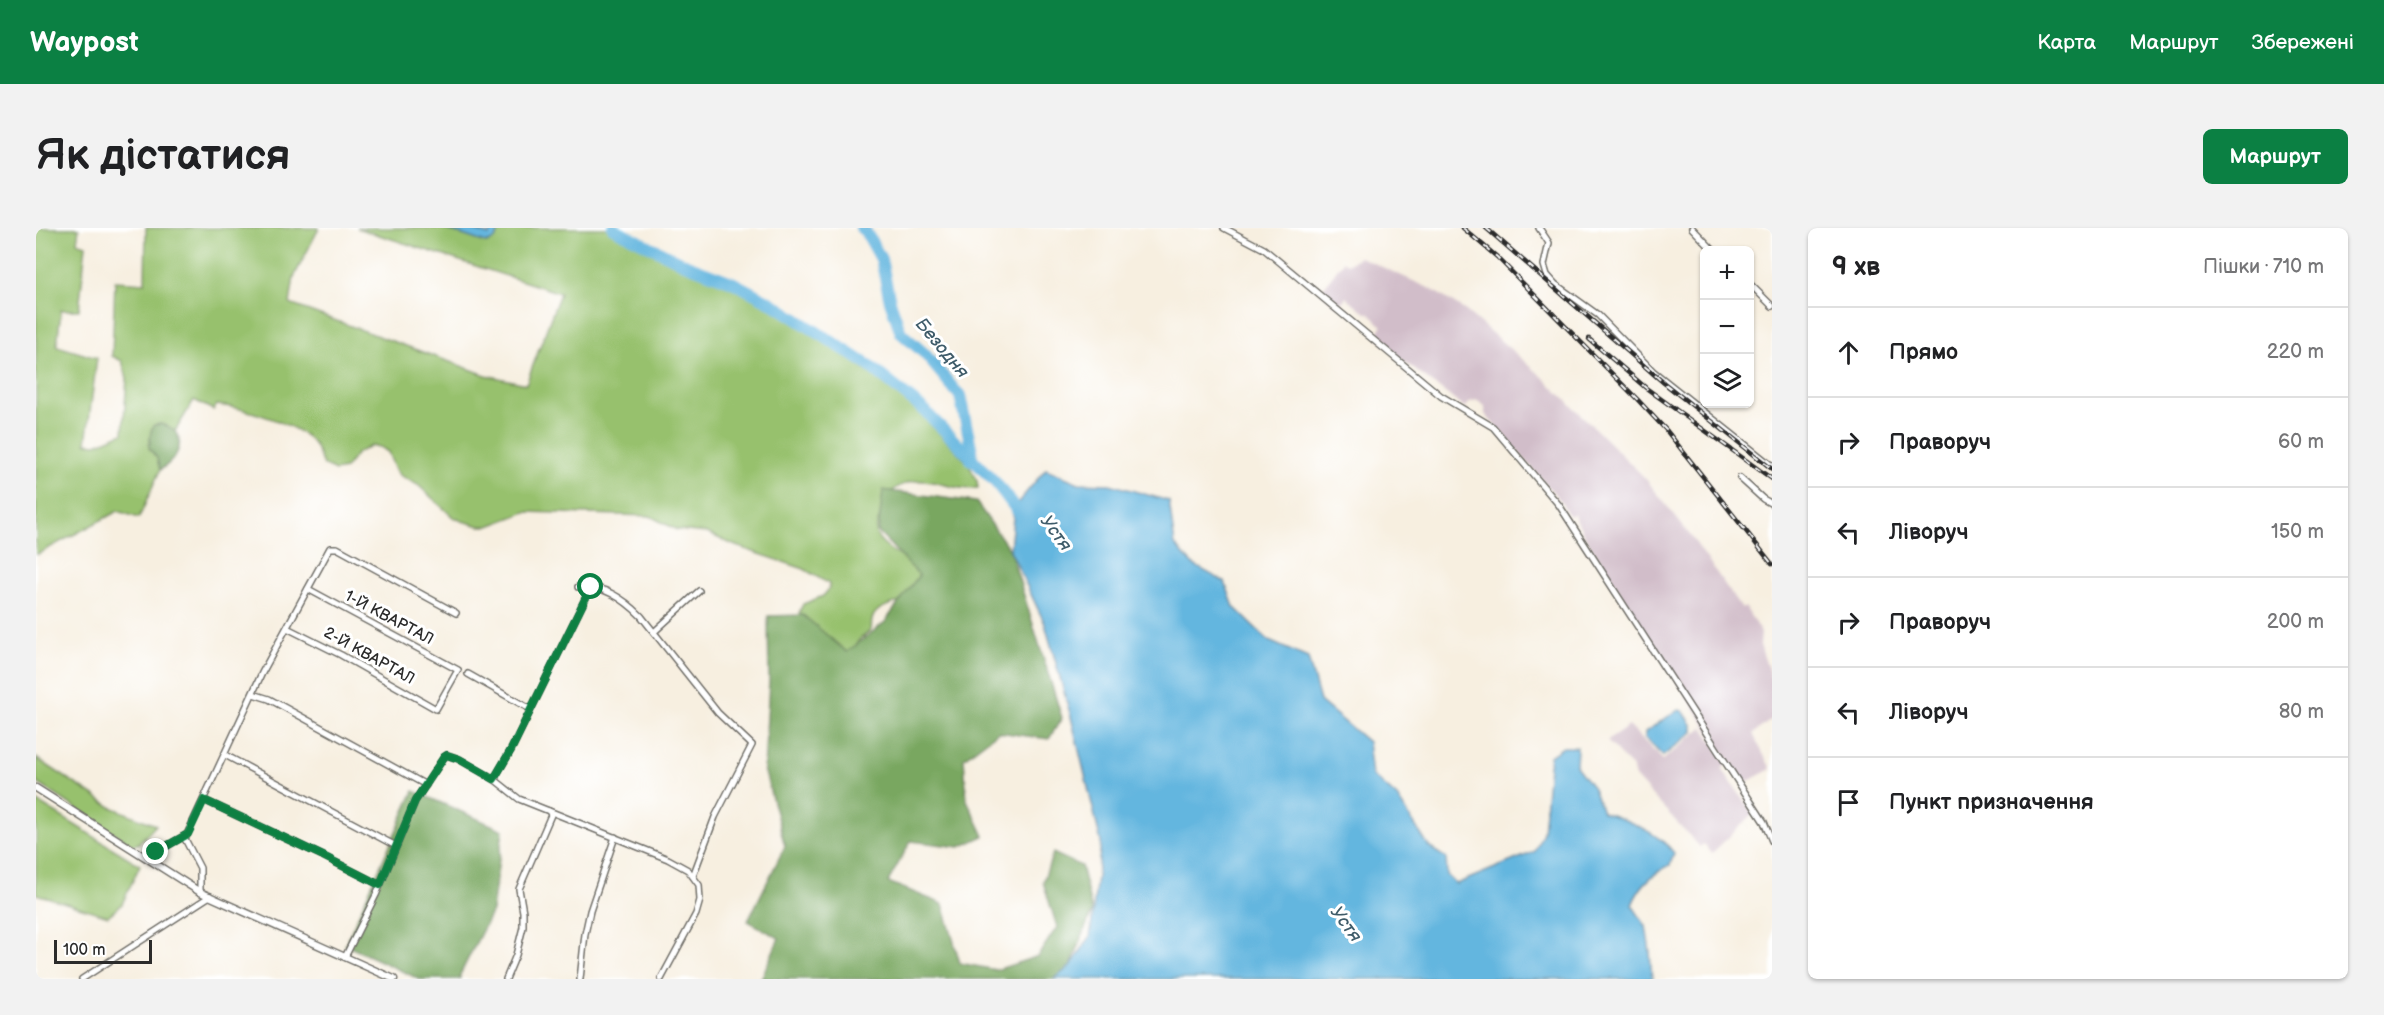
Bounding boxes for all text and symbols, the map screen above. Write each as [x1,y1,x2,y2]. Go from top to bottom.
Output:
text: Waypost [30,26,139,59]
text: Карта [2037,30,2096,55]
text: Маршрут [2129,30,2219,55]
text: Збережені [2252,30,2354,55]
button: Маршрут [2203,129,2348,184]
text: Як дістатися [36,131,290,182]
map controls [1700,246,1754,408]
button: + [1700,246,1754,300]
text: 9 хв [1832,252,1880,283]
text: Пішки · 710 m [2203,255,2324,279]
button: − [1700,300,1754,354]
water label: Безодня [911,314,973,382]
icon: ahead [1832,336,1865,369]
text: Прямо [1889,339,1958,366]
text: 220 m [2267,340,2324,364]
button: layers [1700,354,1754,408]
icon: right [1832,426,1865,459]
text: Праворуч [1889,429,1991,456]
text: 60 m [2278,430,2324,454]
water label: Устя [1036,511,1076,555]
icon: left [1832,516,1865,549]
text: Ліворуч [1889,519,1969,546]
text: 150 m [2271,520,2324,544]
route start [577,573,603,599]
street label: 1-Й КВАРТАЛ [341,587,437,649]
icon: right [1832,606,1865,639]
text: Праворуч [1889,609,1991,636]
text: 200 m [2267,610,2324,634]
street label: 2-Й КВАРТАЛ [320,623,418,689]
icon: left [1832,696,1865,729]
text: Ліворуч [1889,699,1969,726]
text: 80 m [2279,700,2324,724]
icon: arrive [1832,786,1865,819]
text: Пункт призначення [1889,789,2094,816]
route end [142,838,168,864]
water label: Устя [1326,902,1366,946]
scale bar [54,937,152,964]
text: 100 m [63,941,106,960]

